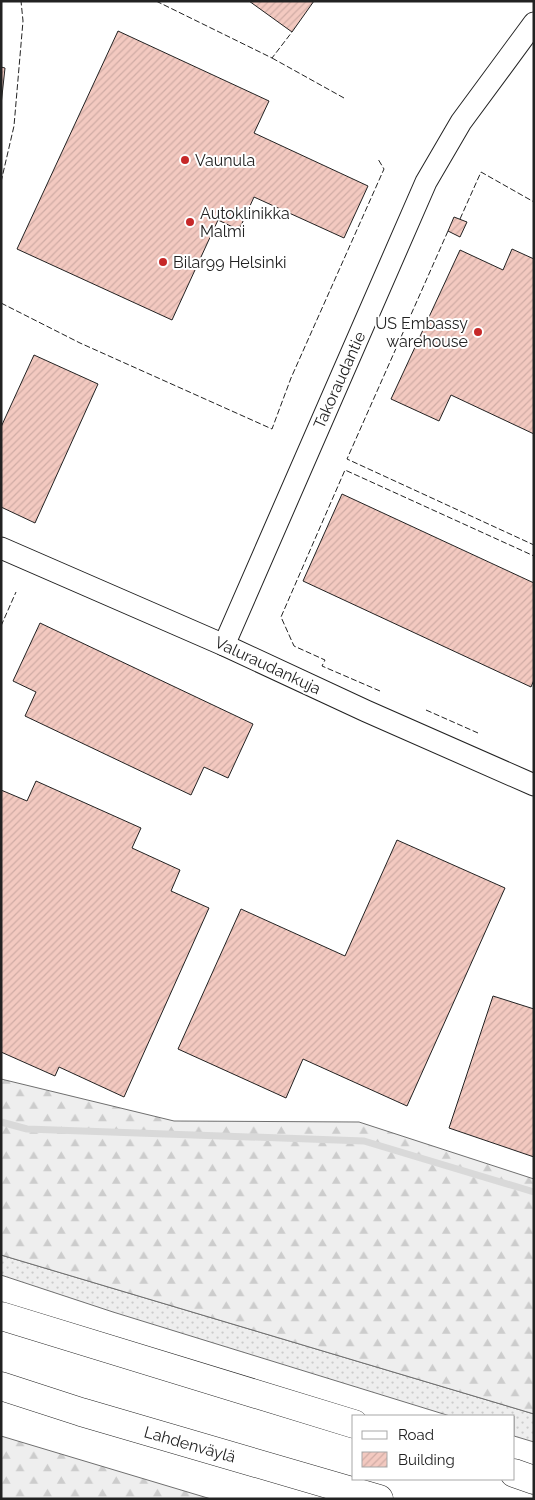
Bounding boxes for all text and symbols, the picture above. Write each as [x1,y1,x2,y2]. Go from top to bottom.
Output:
place label: Vaunula [195,151,255,170]
marker: Vaunula [179,154,191,166]
place label: Autoklinikka Malmi [200,204,290,241]
marker: Autoklinikka Malmi [184,216,196,228]
place label: Bilar99 Helsinki [173,253,287,272]
marker: Bilar99 Helsinki [157,256,169,268]
place label: US Embassy warehouse [375,314,468,351]
marker: US Embassy warehouse [472,326,484,338]
street label: Takoraudantie [310,329,369,432]
street label: Valuraudankuja [212,633,324,698]
legend [352,1415,515,1480]
street label: Lahdenväylä [142,1422,238,1467]
text: Road [398,1426,434,1444]
text: Building [398,1451,455,1469]

